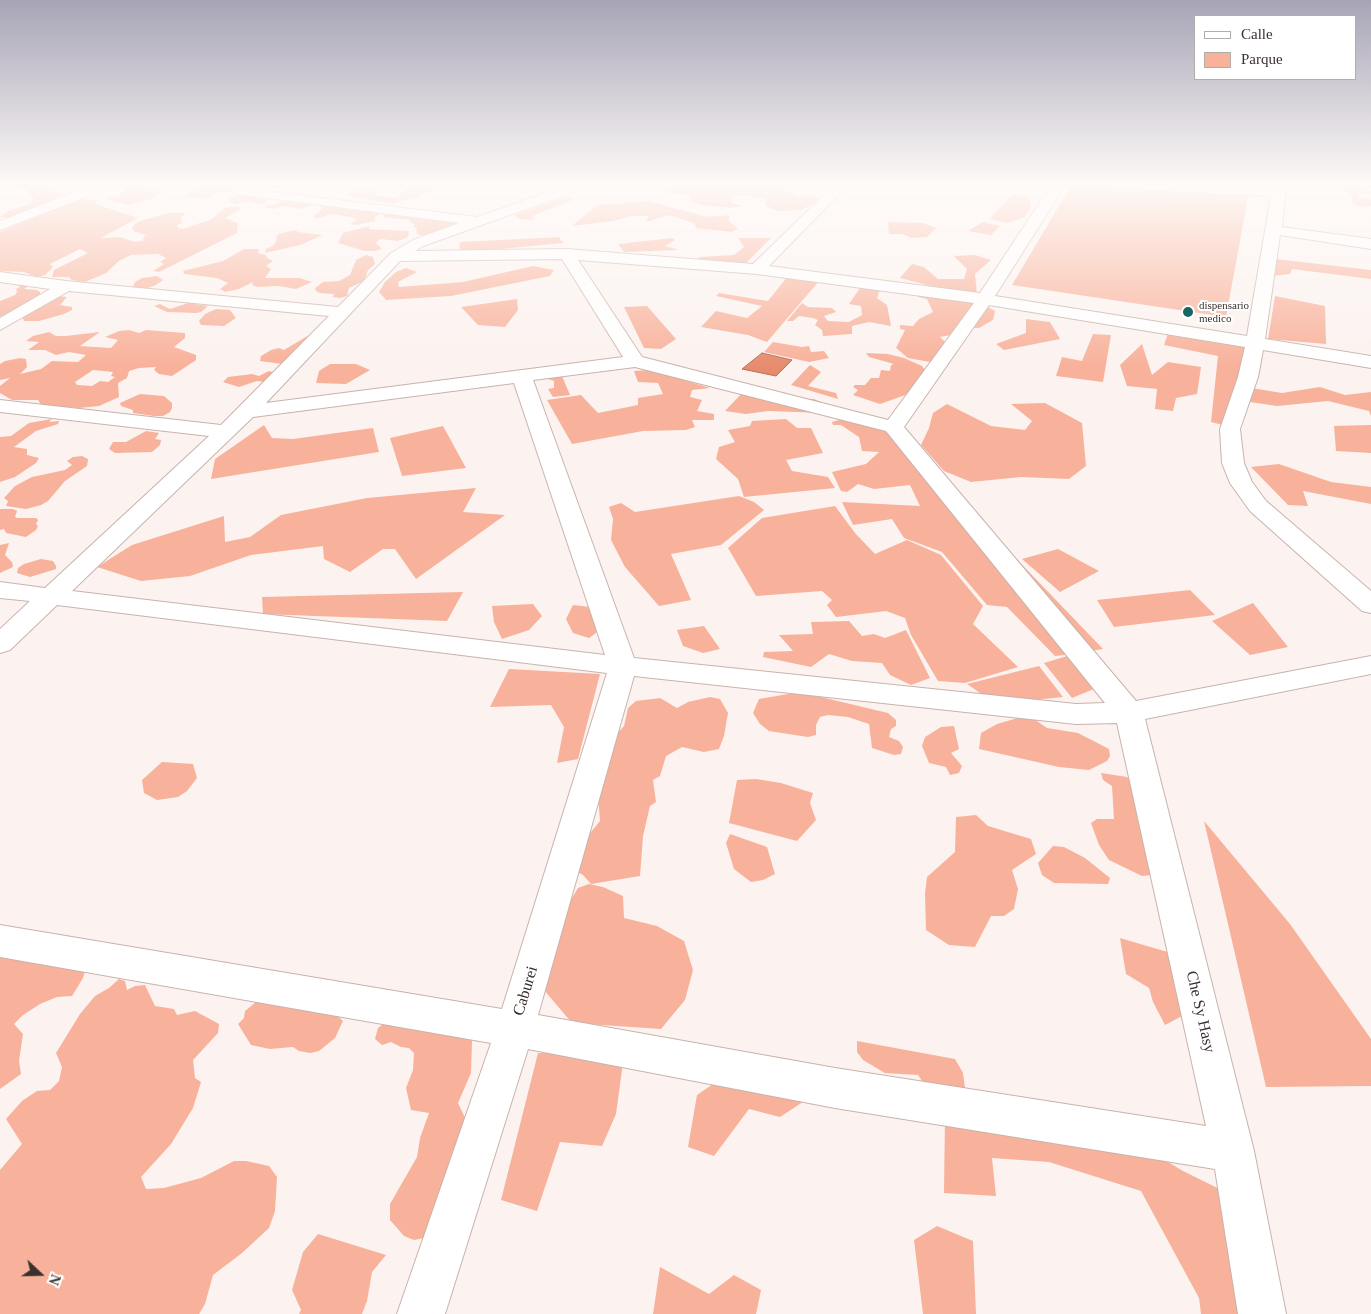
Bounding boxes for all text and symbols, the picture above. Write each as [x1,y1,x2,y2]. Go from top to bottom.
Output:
legend [1194,15,1356,80]
text: Calle [1241,26,1273,42]
text: Parque [1241,51,1283,67]
place label: dispensario medico [1199,299,1249,325]
marker: dispensario medico [1181,305,1195,319]
street label: Caburei [509,964,543,1018]
street label: Che Sy Hasy [1181,969,1219,1055]
north arrow [15,1249,65,1299]
text: N [46,1272,63,1287]

